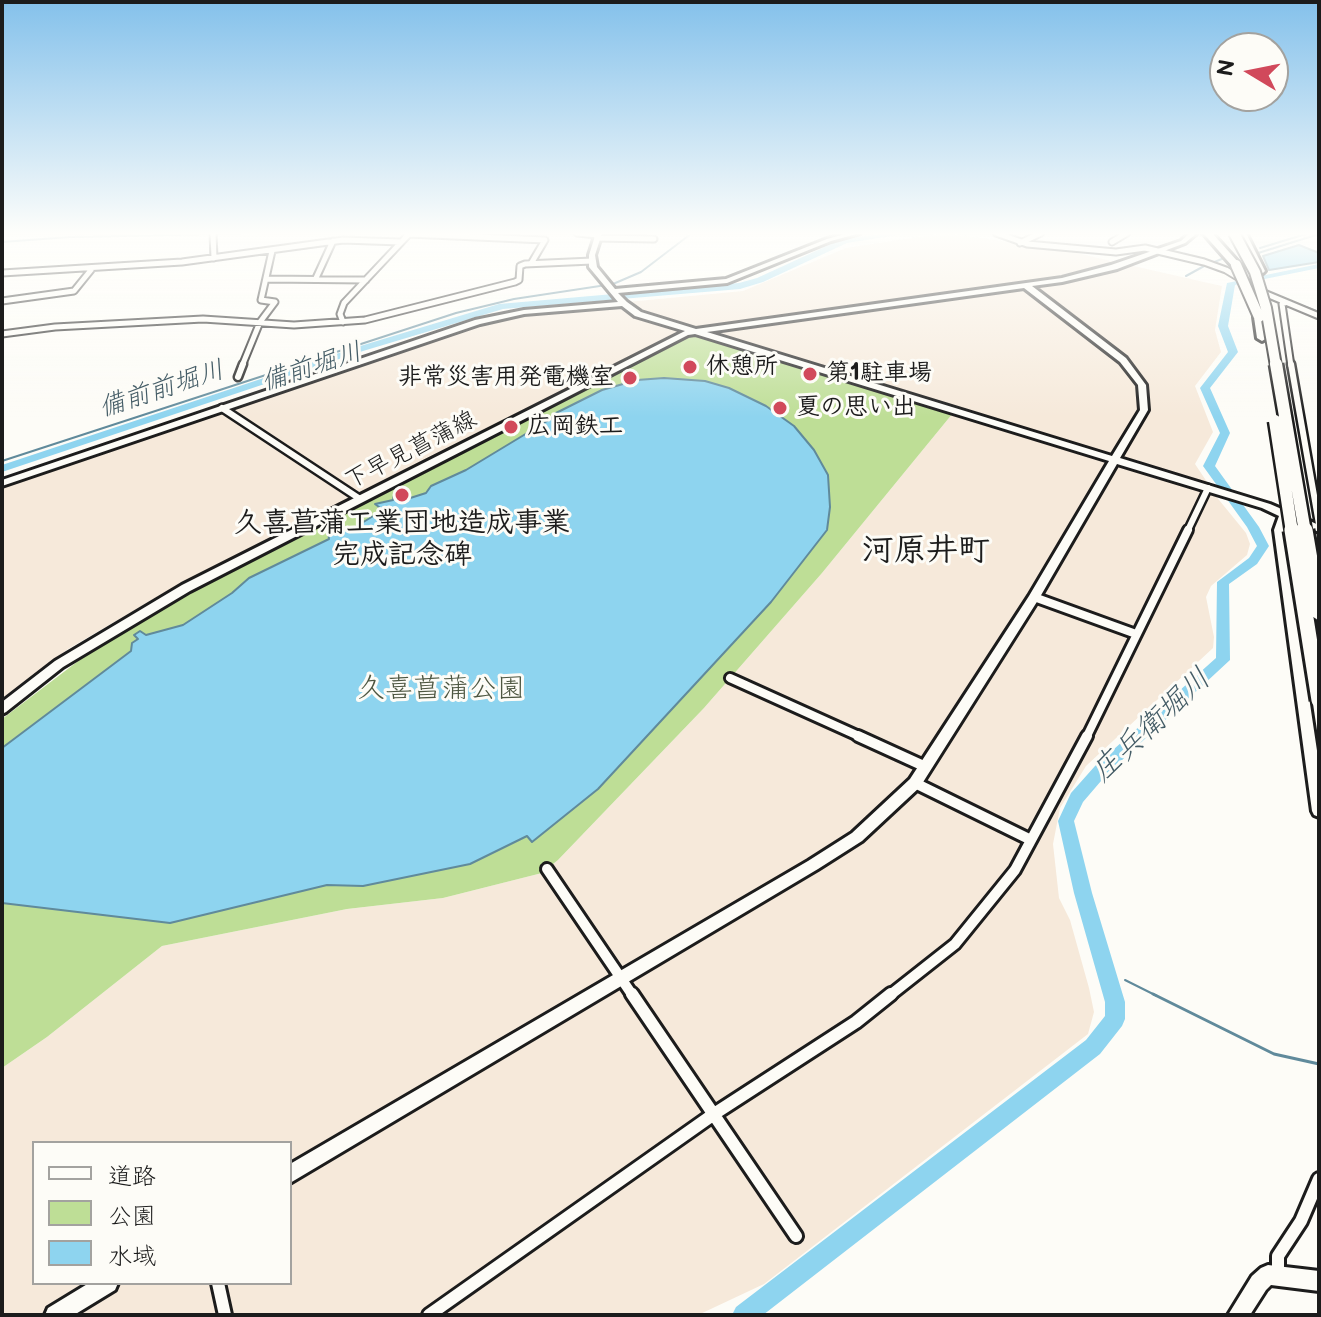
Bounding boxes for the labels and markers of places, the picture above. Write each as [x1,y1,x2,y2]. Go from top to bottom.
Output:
place label: 休憩所 [706,353,778,381]
marker: 休憩所 [681,358,699,376]
place label: 第1駐車場 [826,360,932,388]
place label: 非常災害用発電機室 [398,364,614,392]
marker: 第1駐車場 [801,365,819,383]
marker: 非常災害用発電機室 [621,369,639,387]
place label: 夏の思い出 [796,394,916,422]
marker: 夏の思い出 [771,399,789,417]
place label: 広岡鉄工 [527,413,623,441]
marker: 広岡鉄工 [502,418,520,436]
marker: 久喜菖蒲工業団地造成事業 完成記念碑 [393,486,411,504]
place label: 久喜菖蒲工業団地造成事業 完成記念碑 [234,507,570,573]

